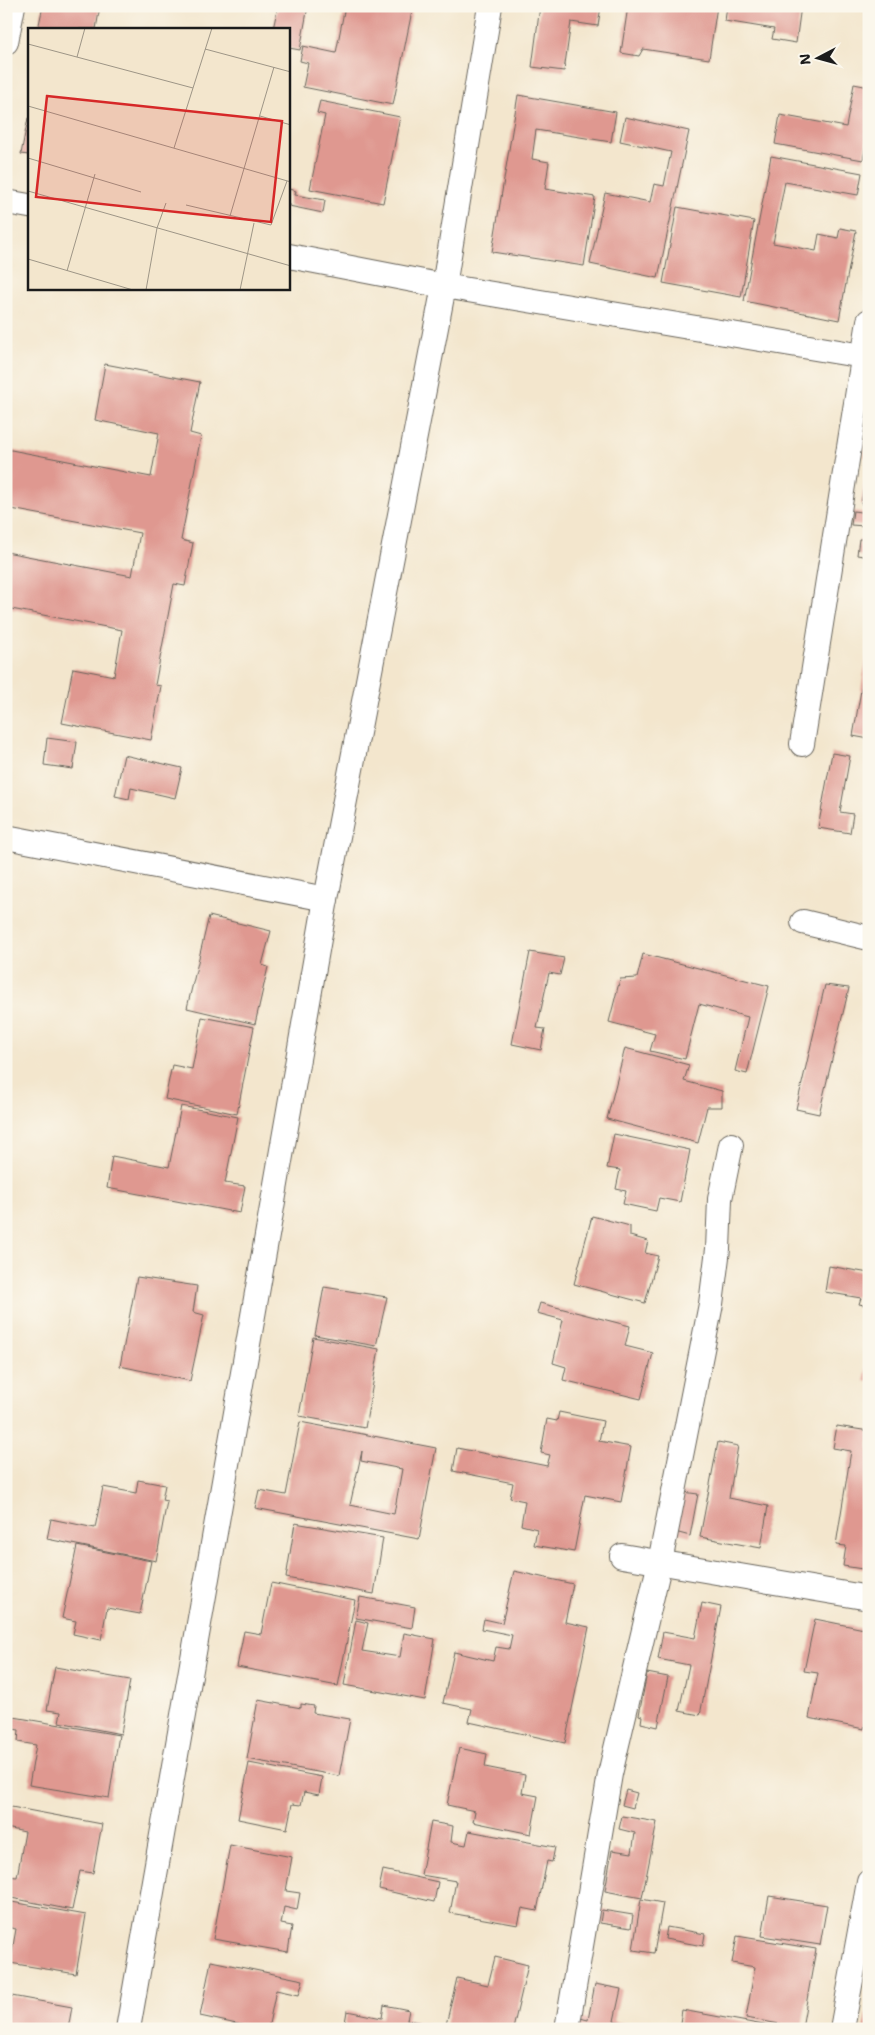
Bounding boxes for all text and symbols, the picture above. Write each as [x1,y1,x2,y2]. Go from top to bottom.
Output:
inset map [28,28,290,290]
north arrow [792,32,842,82]
text: N [796,53,815,66]

